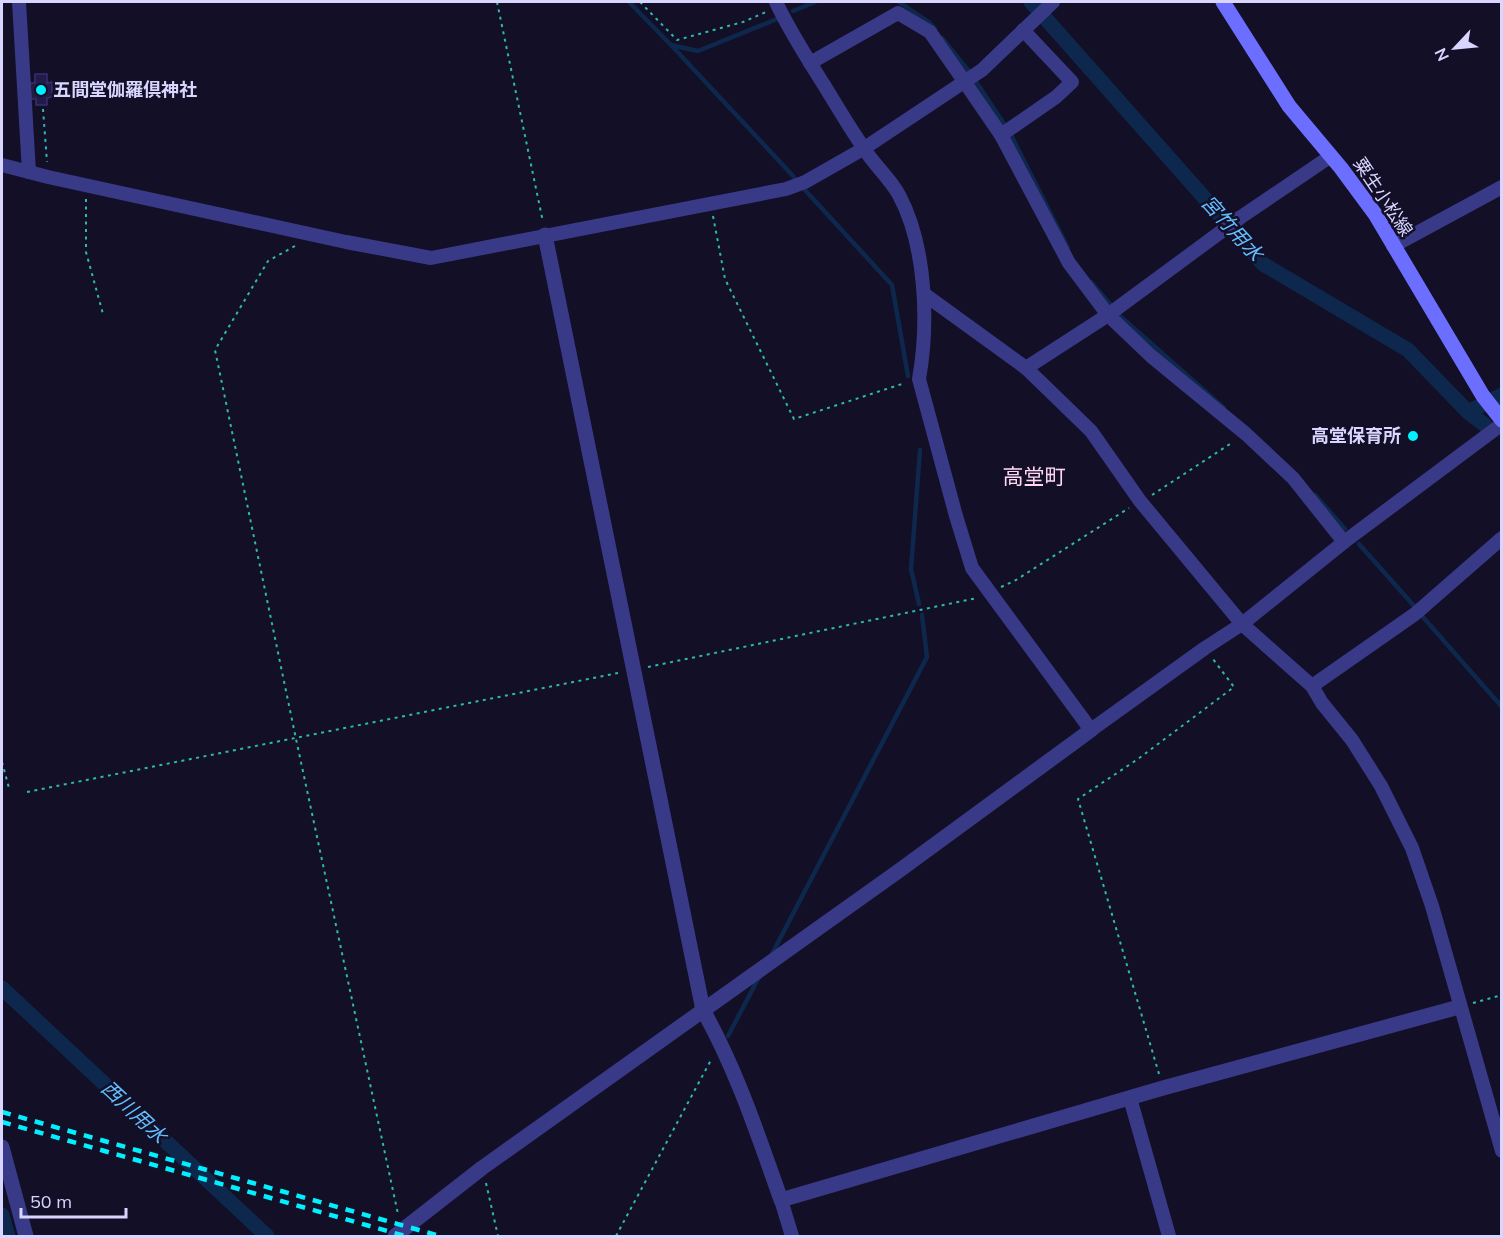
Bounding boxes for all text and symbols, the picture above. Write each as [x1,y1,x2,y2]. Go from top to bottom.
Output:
north arrow [1425,18,1485,78]
text: N [1430,45,1453,64]
place label: 五間堂伽羅倶神社 [53,78,197,101]
marker: 五間堂伽羅倶神社 [34,83,48,97]
street label: 粟生小松線 [1349,153,1418,240]
water label: 宮竹用水 [1196,190,1270,267]
place label: 高堂保育所 [1311,424,1401,447]
marker: 高堂保育所 [1406,429,1420,443]
district label: 高堂町 [1003,463,1066,489]
water label: 西川用水 [97,1075,174,1149]
scale bar [21,1181,126,1219]
text: 50 m [30,1190,72,1213]

